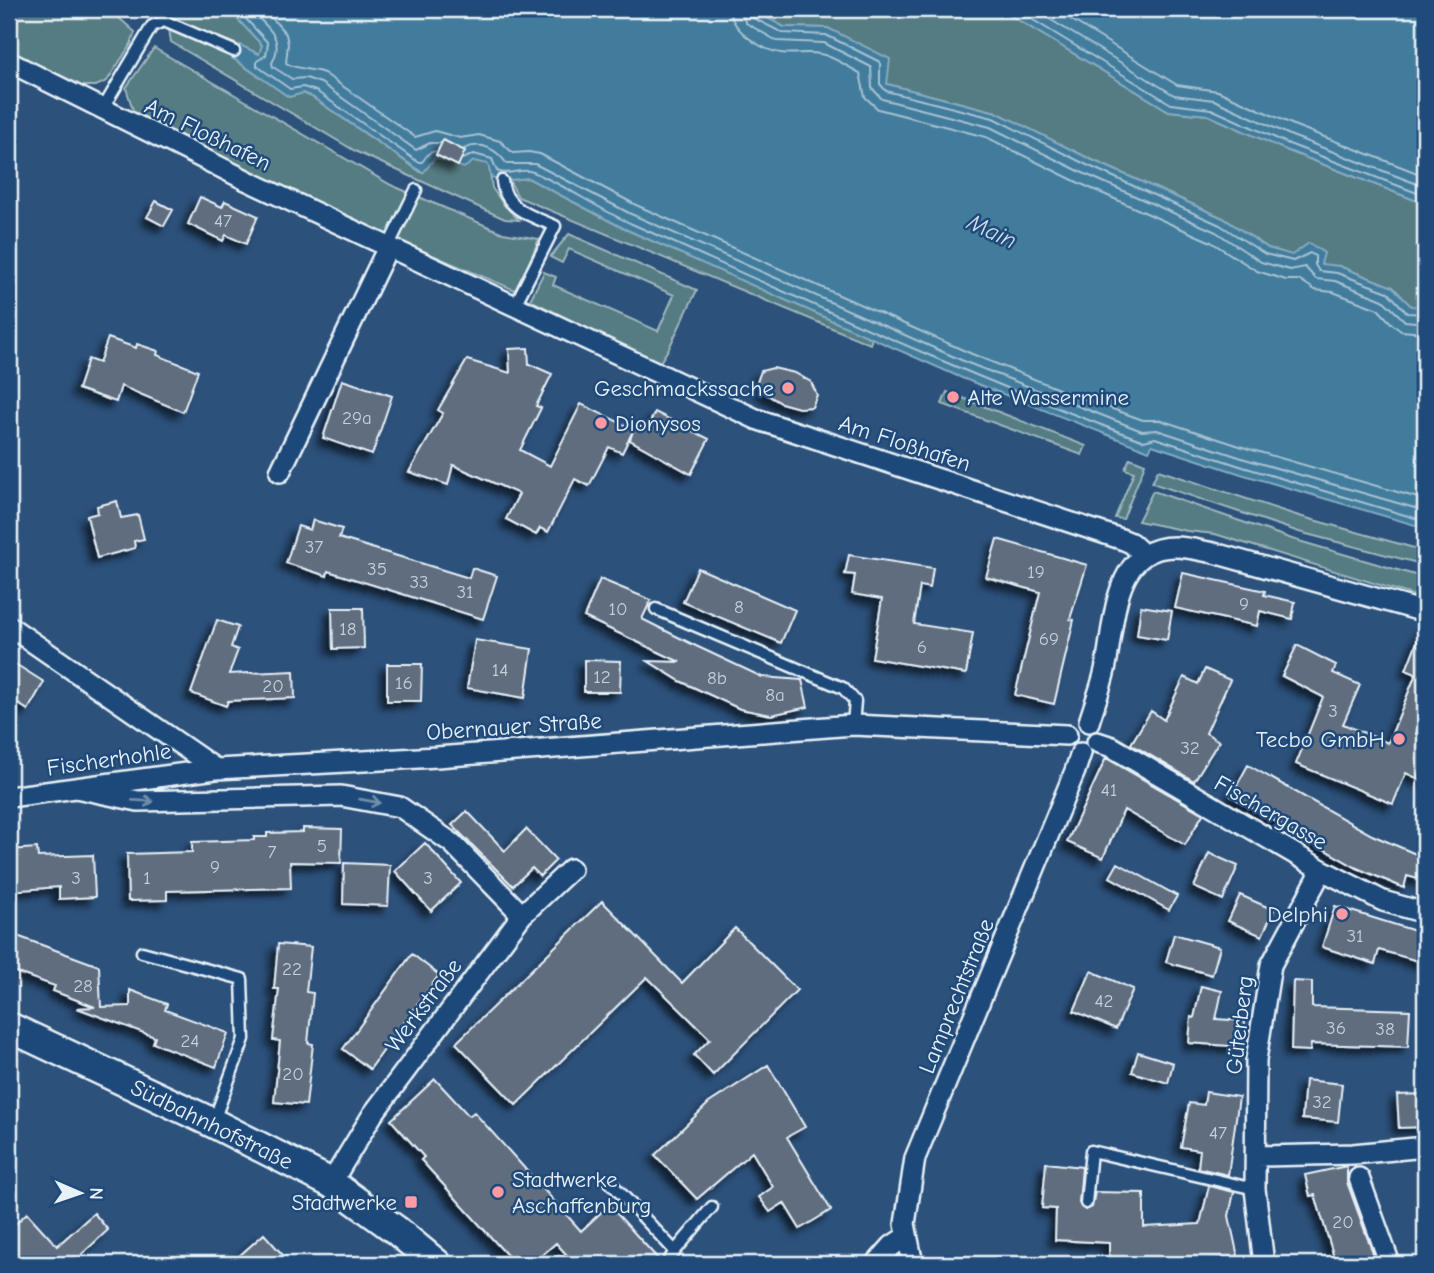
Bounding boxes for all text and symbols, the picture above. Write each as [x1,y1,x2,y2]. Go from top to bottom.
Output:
street label: Am Floßhafen [140,92,275,177]
water label: Main [962,207,1021,255]
house number: 47 [214,210,232,232]
place label: Geschmackssache [594,375,774,402]
marker: Geschmackssache [780,380,796,396]
place label: Alte Wassermine [967,384,1129,411]
marker: Alte Wassermine [945,389,961,405]
house number: 29a [342,407,372,429]
street label: Am Floßhafen [835,409,974,477]
place label: Dionysos [615,410,701,437]
marker: Dionysos [593,415,609,431]
house number: 37 [305,536,323,558]
house number: 35 [367,558,387,580]
house number: 19 [1027,561,1045,583]
house number: 33 [409,571,429,593]
house number: 31 [456,581,474,603]
house number: 9 [1239,593,1249,615]
house number: 8 [734,596,744,618]
house number: 10 [608,598,628,620]
house number: 18 [339,618,357,640]
house number: 69 [1039,628,1059,650]
house number: 6 [917,636,927,658]
house number: 14 [492,659,508,681]
house number: 12 [593,666,611,688]
house number: 8b [707,667,727,689]
house number: 16 [395,672,413,694]
house number: 20 [262,675,284,697]
house number: 8a [765,684,785,706]
house number: 3 [1328,700,1338,722]
street label: Obernauer Straße [425,707,603,746]
place label: Tecbo GmbH [1256,726,1385,753]
marker: Tecbo GmbH [1391,731,1407,747]
street label: Fischerhohle [45,737,173,782]
house number: 32 [1180,737,1200,759]
street label: Fischergasse [1209,769,1332,856]
house number: 41 [1101,779,1117,801]
one-way arrow [131,794,154,807]
one-way arrow [358,795,381,808]
house number: 5 [317,835,327,857]
house number: 7 [268,841,277,863]
house number: 9 [210,856,220,878]
house number: 3 [71,867,81,889]
house number: 1 [143,867,151,889]
house number: 3 [423,867,433,889]
place label: Delphi [1267,901,1328,928]
marker: Delphi [1334,906,1350,922]
street label: Lamprechtstraße [913,915,1000,1078]
house number: 31 [1346,925,1364,947]
street label: Werkstraße [379,953,467,1058]
house number: 22 [282,958,302,980]
street label: Güterberg [1220,974,1259,1076]
house number: 28 [73,975,93,997]
house number: 42 [1094,990,1114,1012]
house number: 36 [1326,1017,1346,1039]
house number: 38 [1375,1018,1395,1040]
house number: 24 [180,1030,200,1052]
house number: 20 [282,1063,304,1085]
street label: Südbahnhofstraße [126,1074,297,1175]
house number: 32 [1312,1091,1332,1113]
house number: 47 [1209,1122,1227,1144]
north arrow [46,1158,116,1228]
place label: Stadtwerke Aschaffenburg [512,1166,652,1219]
marker: Stadtwerke Aschaffenburg [490,1184,506,1200]
text: N [85,1187,107,1200]
place label: Stadtwerke [292,1189,397,1216]
marker: Stadtwerke [403,1194,419,1210]
house number: 20 [1332,1211,1354,1233]

